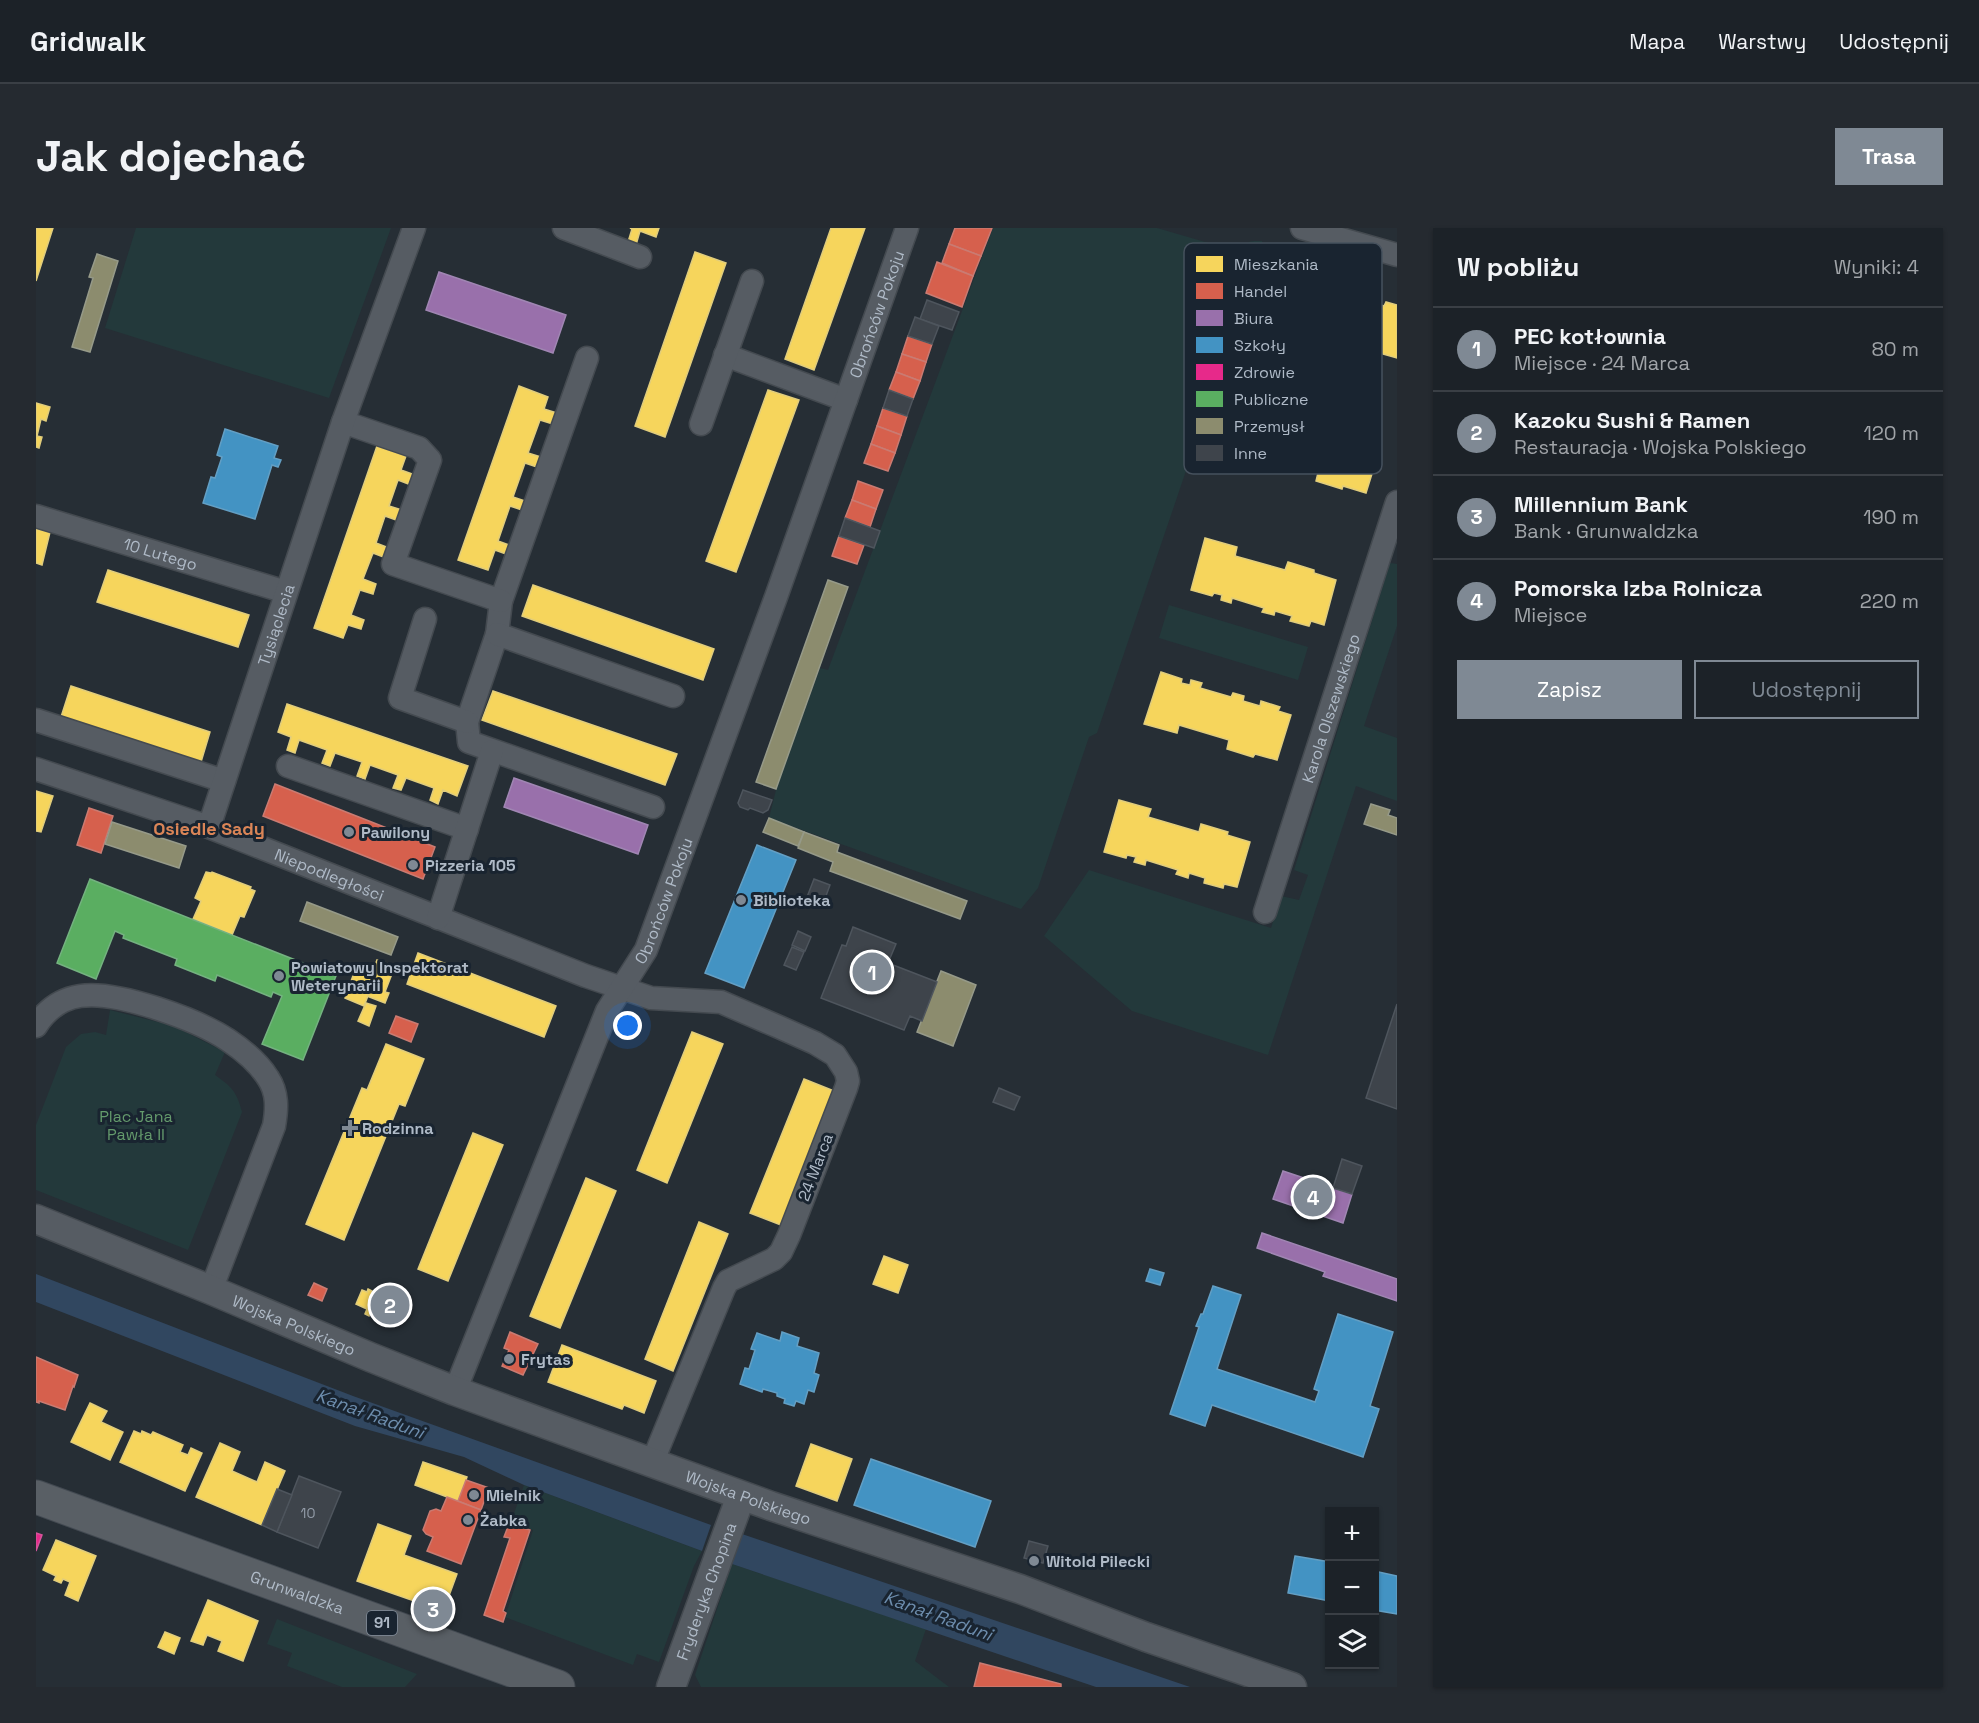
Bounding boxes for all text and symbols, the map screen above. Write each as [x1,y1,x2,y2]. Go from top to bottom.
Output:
text: Gridwalk [30,23,146,59]
text: Mapa [1629,28,1685,55]
text: Warstwy [1718,28,1806,55]
text: Udostępnij [1839,28,1949,55]
button: Trasa [1835,128,1943,185]
text: Jak dojechać [36,130,306,183]
legend [1184,243,1382,474]
street label: Obrońców Pokoju [845,248,909,381]
text: W pobliżu [1457,250,1579,284]
text: Mieszkania [1234,254,1319,275]
text: Wyniki: 4 [1834,254,1919,280]
text: Handel [1234,281,1287,302]
text: Biura [1234,308,1273,329]
text: PEC kotłownia [1514,322,1666,350]
text: Szkoły [1234,335,1286,356]
text: 1 [1472,336,1481,362]
text: 80 m [1871,336,1919,362]
text: Miejsce · 24 Marca [1514,350,1690,376]
text: Zdrowie [1234,362,1295,383]
text: Publiczne [1234,389,1308,410]
text: Kazoku Sushi & Ramen [1514,406,1750,434]
text: Przemysł [1234,416,1305,437]
text: 2 [1471,420,1482,446]
text: 120 m [1863,420,1919,446]
text: Restauracja · Wojska Polskiego [1514,434,1807,460]
text: Inne [1234,443,1267,464]
text: Millennium Bank [1514,490,1688,518]
text: 3 [1470,504,1483,530]
text: 190 m [1863,504,1919,530]
text: Bank · Grunwaldzka [1514,518,1698,544]
street label: 10 Lutego [121,533,200,575]
text: Pomorska Izba Rolnicza [1514,574,1762,602]
street label: Tysiąclecia [253,581,300,669]
text: 4 [1470,588,1483,614]
text: 220 m [1860,588,1919,614]
text: Miejsce [1514,602,1587,628]
street label: Karola Olszewskiego [1297,631,1365,786]
button: Zapisz [1457,660,1682,719]
button: Udostępnij [1694,660,1919,719]
district label: Osiedle Sady [153,817,265,840]
place label: Pawilony [361,822,430,843]
marker: Pawilony [342,825,356,839]
street label: Obrońców Pokoju [630,835,698,968]
street label: Niepodległości [272,844,387,906]
place label: Pizzeria 105 [425,855,516,876]
marker: Pizzeria 105 [406,858,420,872]
place label: Biblioteka [753,890,831,911]
marker: Biblioteka [734,893,748,907]
pin: 1 [852,950,892,994]
place label: Powiatowy Inspektorat Weterynarii [291,957,469,996]
marker: Powiatowy Inspektorat Weterynarii [272,969,286,983]
your location [613,1011,642,1040]
park label: Plac Jana Pawła II [99,1106,173,1145]
place label: Rodzinna [362,1118,434,1139]
marker: Rodzinna [343,1121,357,1135]
street label: 24 Marca [793,1130,838,1204]
pin: 4 [1294,1174,1332,1220]
pin: 2 [370,1282,410,1328]
street label: Wojska Polskiego [229,1290,359,1361]
place label: Frytas [521,1349,571,1370]
marker: Frytas [502,1352,516,1366]
water label: Kanał Raduni [313,1383,430,1445]
street label: Wojska Polskiego [683,1466,814,1530]
place label: Mielnik [486,1485,541,1506]
marker: Mielnik [467,1488,481,1502]
house number: 10 [301,1504,315,1522]
map controls [1325,1507,1379,1669]
button: + [1325,1507,1379,1561]
place label: Żabka [480,1510,527,1531]
marker: Żabka [461,1513,475,1527]
street label: Fryderyka Chopina [672,1520,741,1663]
place label: Witold Pilecki [1046,1551,1150,1572]
marker: Witold Pilecki [1027,1554,1041,1568]
button: − [1325,1561,1379,1615]
street label: Grunwaldzka [247,1566,347,1619]
water label: Kanał Raduni [881,1585,998,1647]
pin: 3 [414,1586,452,1632]
road number: 91 [367,1611,397,1635]
button: layers [1325,1615,1379,1669]

